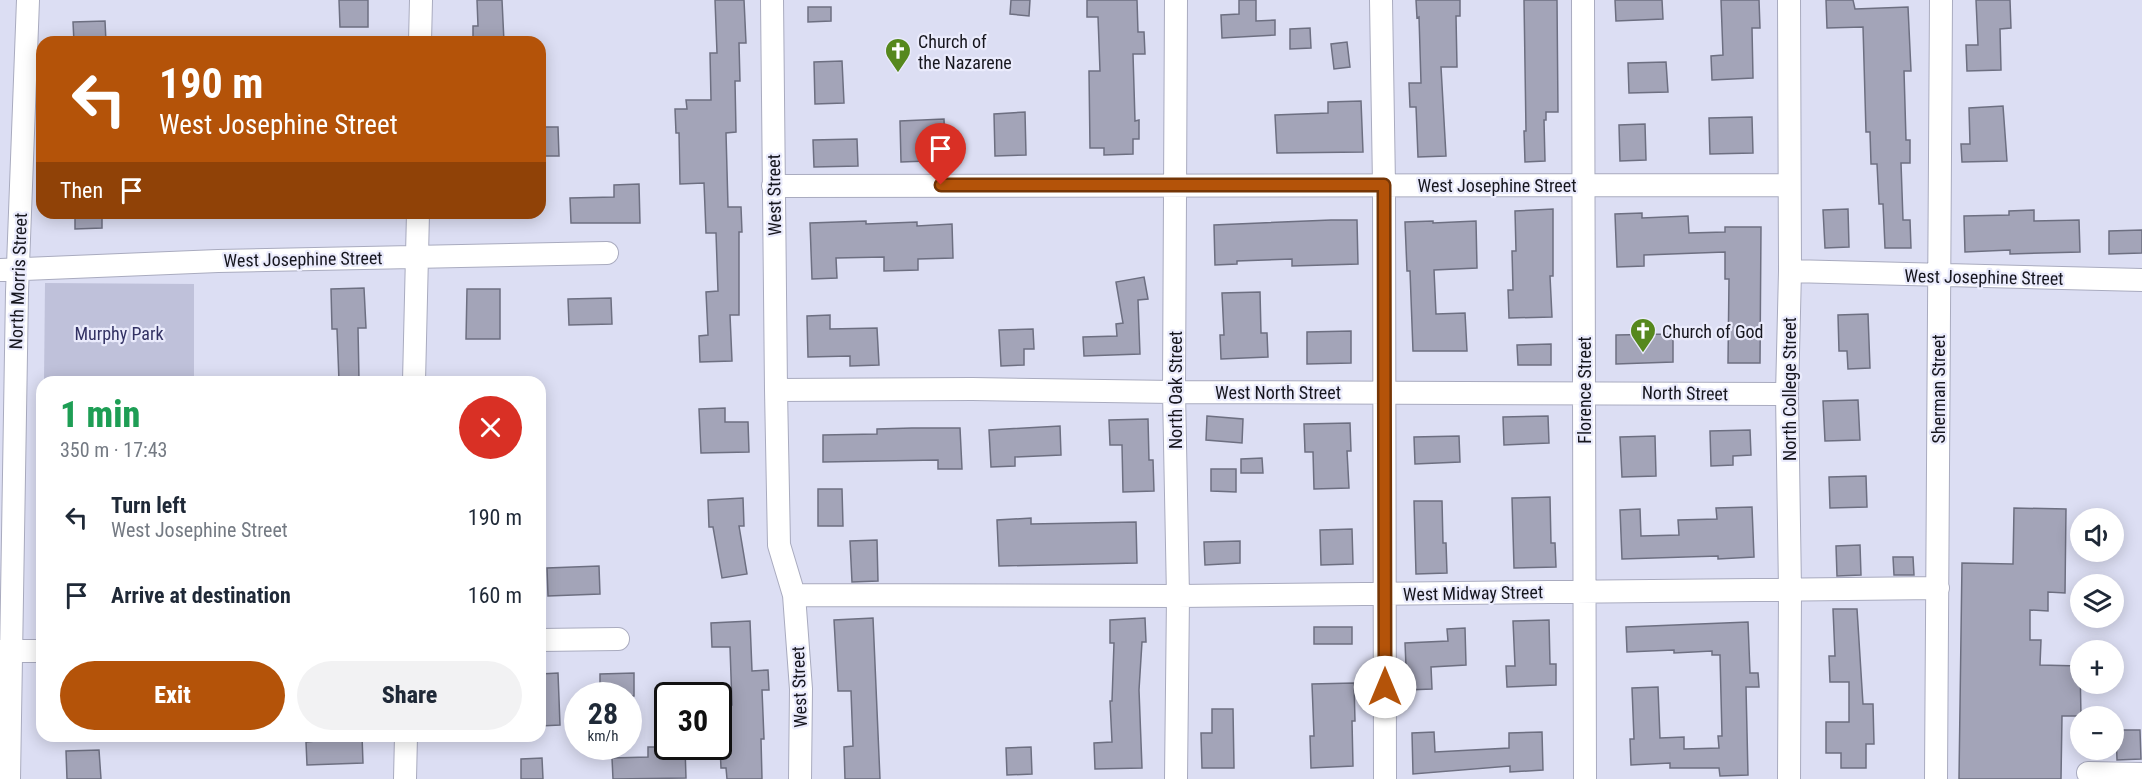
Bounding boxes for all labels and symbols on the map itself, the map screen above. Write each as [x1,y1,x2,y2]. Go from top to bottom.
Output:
place label: Church of the Nazarene [918,31,1012,73]
church icon: Church of the Nazarene [883,36,913,74]
pin [915,123,966,185]
street label: West Street [763,154,785,236]
street label: West Josephine Street [1417,175,1577,196]
street label: North Morris Street [5,212,31,350]
street label: West Josephine Street [223,247,383,271]
street label: West Josephine Street [1904,265,2064,289]
church icon: Church of God [1628,316,1658,354]
street label: North College Street [1779,317,1800,461]
place label: Church of God [1662,321,1764,342]
park label: Murphy Park [74,323,164,344]
street label: North Oak Street [1165,331,1186,449]
street label: Sherman Street [1928,334,1949,444]
street label: Florence Street [1574,336,1595,444]
street label: West North Street [1215,382,1341,403]
street label: North Street [1642,382,1728,404]
street label: West Midway Street [1403,581,1543,605]
street label: West Street [787,646,811,728]
position arrow [1353,655,1417,719]
speed limit sign: 30 [654,682,732,760]

